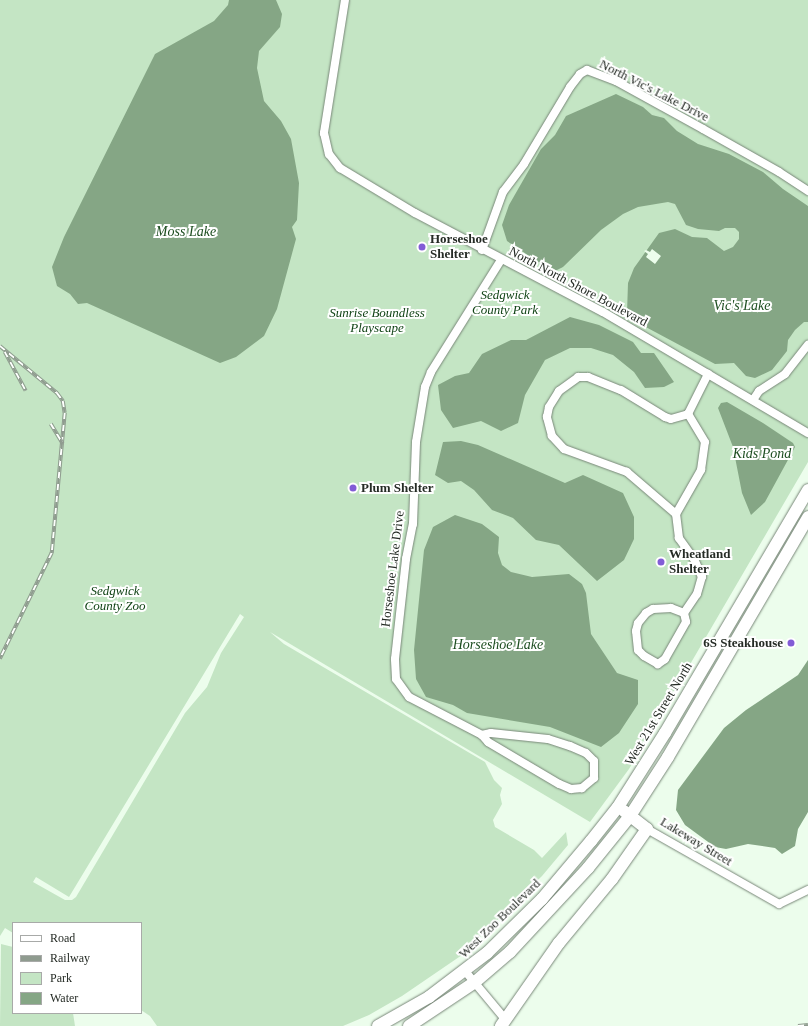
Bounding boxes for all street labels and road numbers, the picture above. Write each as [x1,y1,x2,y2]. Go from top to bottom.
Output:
street label: North Vic's Lake Drive [597,57,711,125]
street label: North North Shore Boulevard [506,244,650,330]
street label: Horseshoe Lake Drive [378,510,408,628]
street label: West 21st Street North [622,660,696,768]
street label: Lakeway Street [657,814,735,870]
street label: West Zoo Boulevard [456,876,544,962]

